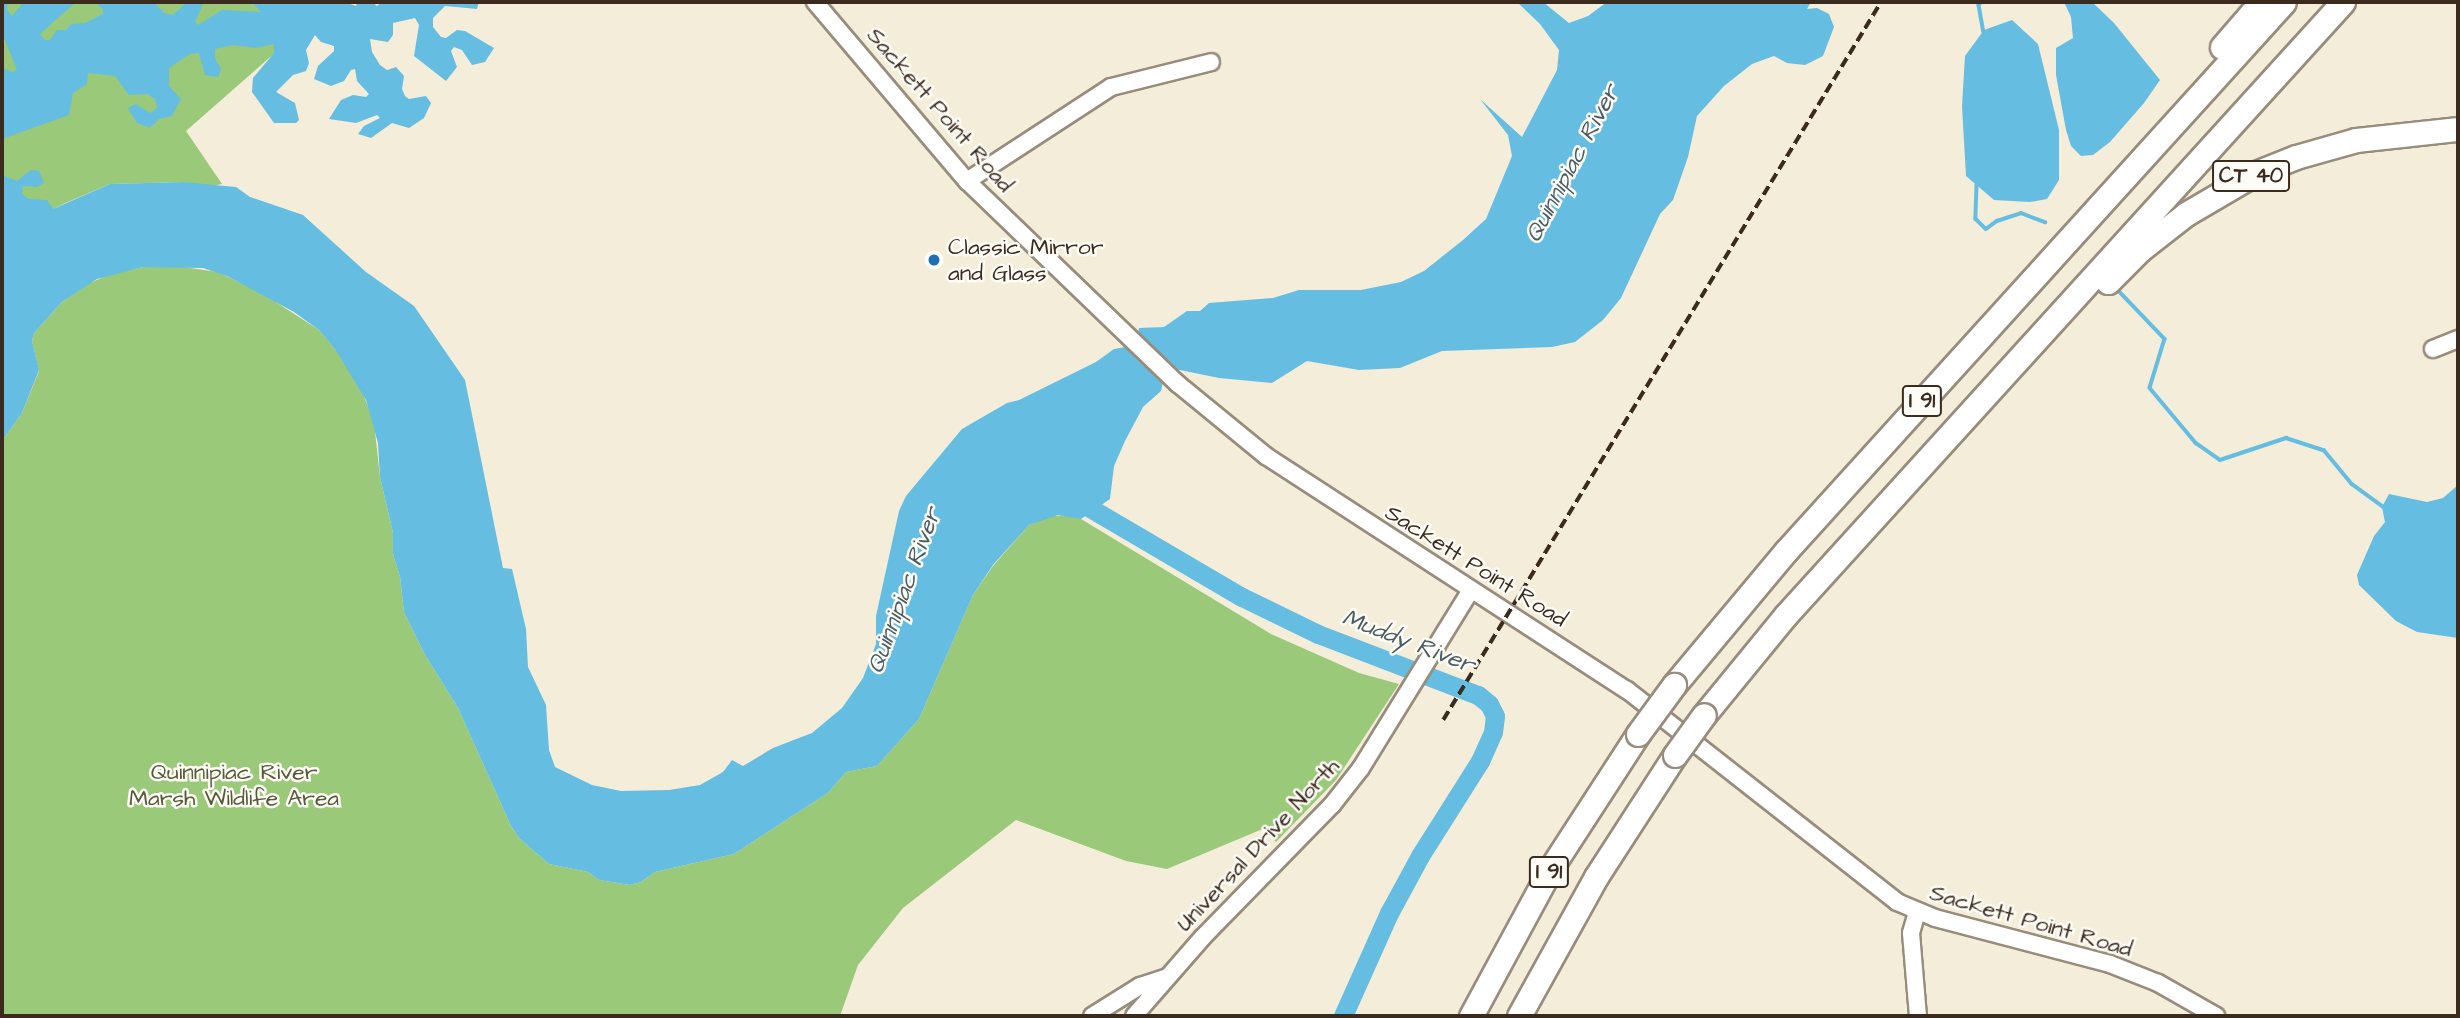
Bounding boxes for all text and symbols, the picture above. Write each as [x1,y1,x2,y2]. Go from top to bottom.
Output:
street label: Sackett Point Road [861,22,1019,198]
water label: Quinnipiac River [1519,80,1627,248]
road number: CT 40 [2211,158,2291,194]
place label: Classic Mirror and Glass [948,233,1103,287]
marker: Classic Mirror and Glass [926,252,942,268]
road number: I 91 [1901,384,1943,418]
street label: Sackett Point Road [1380,499,1572,633]
water label: Quinnipiac River [862,504,948,678]
water label: Muddy River [1338,604,1478,680]
street label: Universal Drive North [1171,753,1345,937]
park label: Quinnipiac River Marsh Wildlife Area [129,758,339,812]
road number: I 91 [1528,854,1570,890]
street label: Sackett Point Road [1927,879,2135,963]

